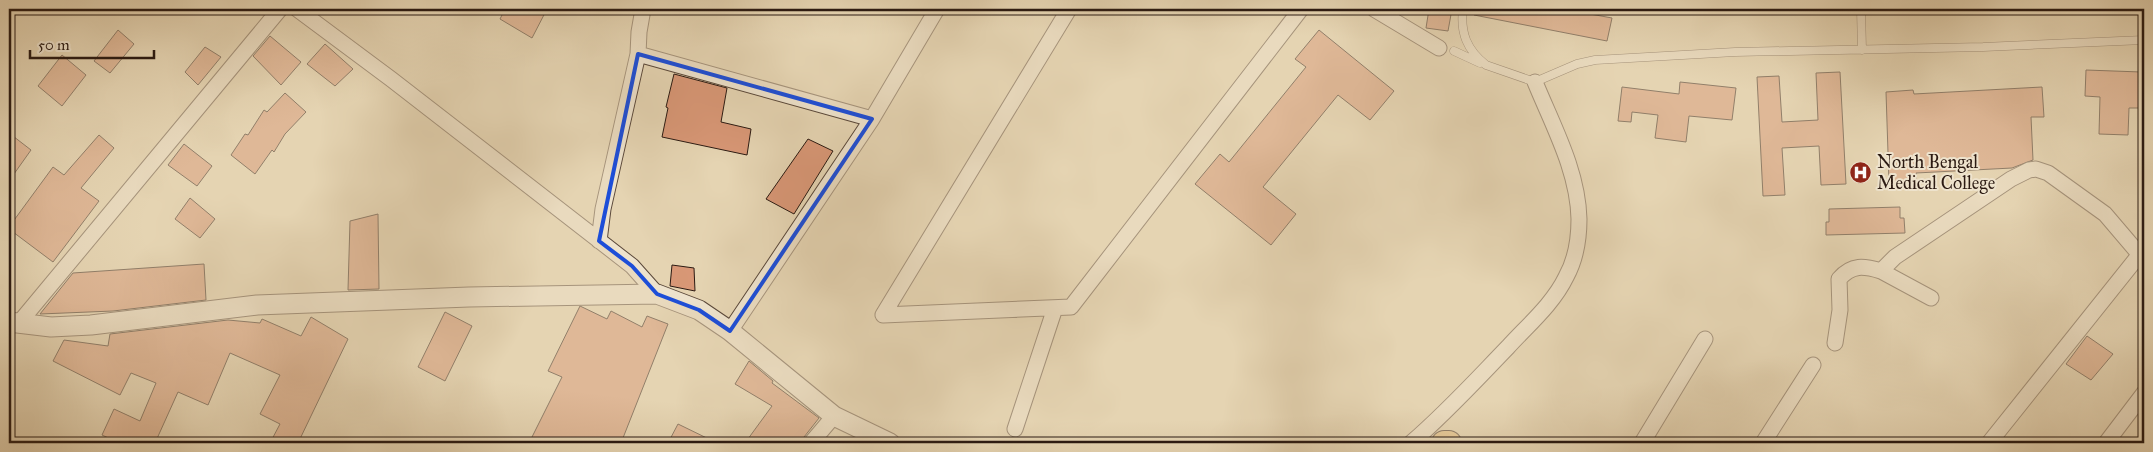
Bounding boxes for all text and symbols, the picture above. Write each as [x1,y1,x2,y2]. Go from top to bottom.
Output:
scale bar [30,28,154,60]
text: 50 m [38,36,70,54]
place label: North Bengal Medical College [1877,151,1995,195]
hospital icon: North Bengal Medical College [1849,160,1873,184]

